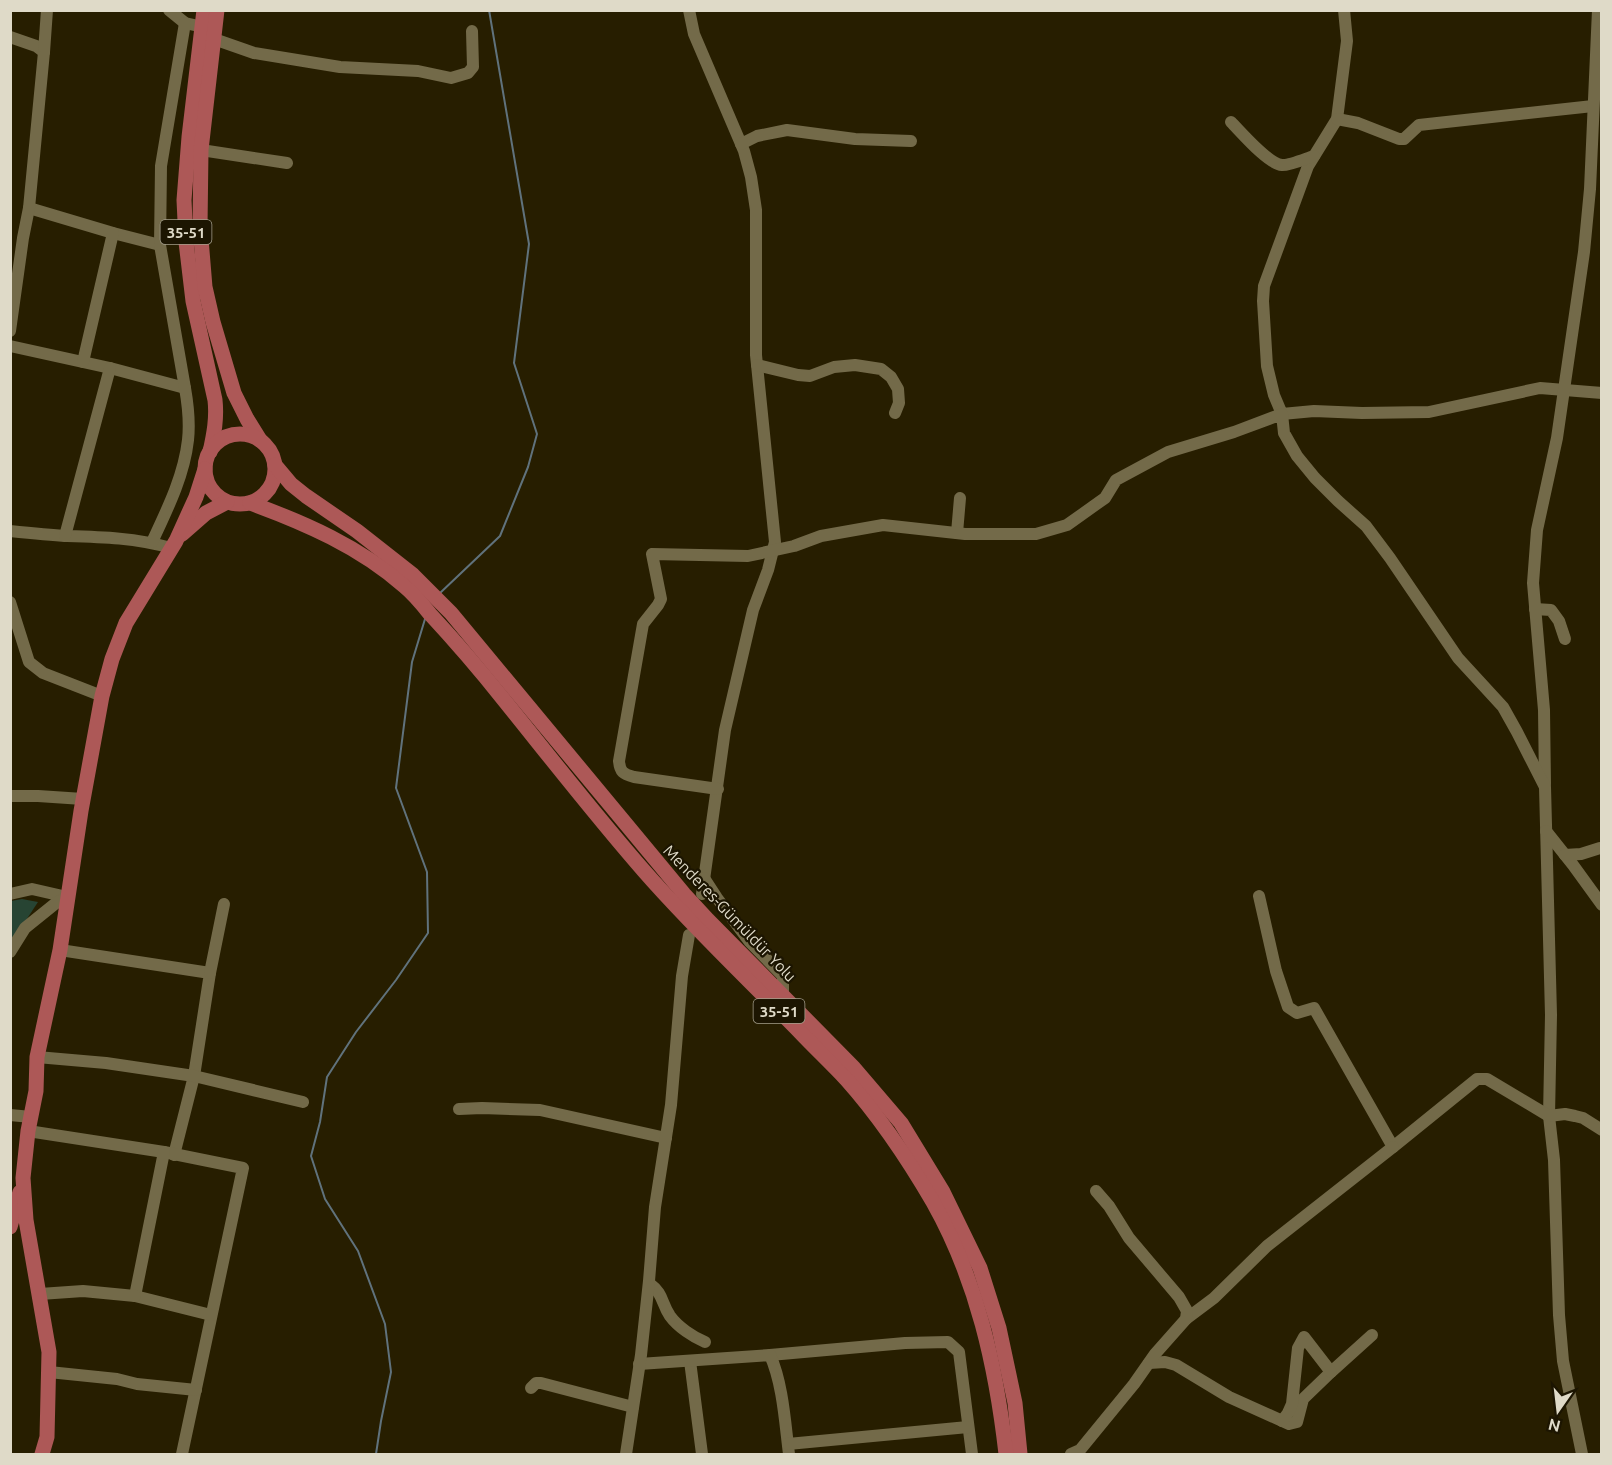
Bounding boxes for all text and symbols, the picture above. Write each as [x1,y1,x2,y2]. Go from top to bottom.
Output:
road number: 35-51 [160,220,212,244]
street label: Menderes-Gümüldür Yolu [660,841,800,985]
road number: 35-51 [754,999,804,1023]
north arrow [1528,1381,1588,1441]
text: N [1546,1415,1562,1436]

